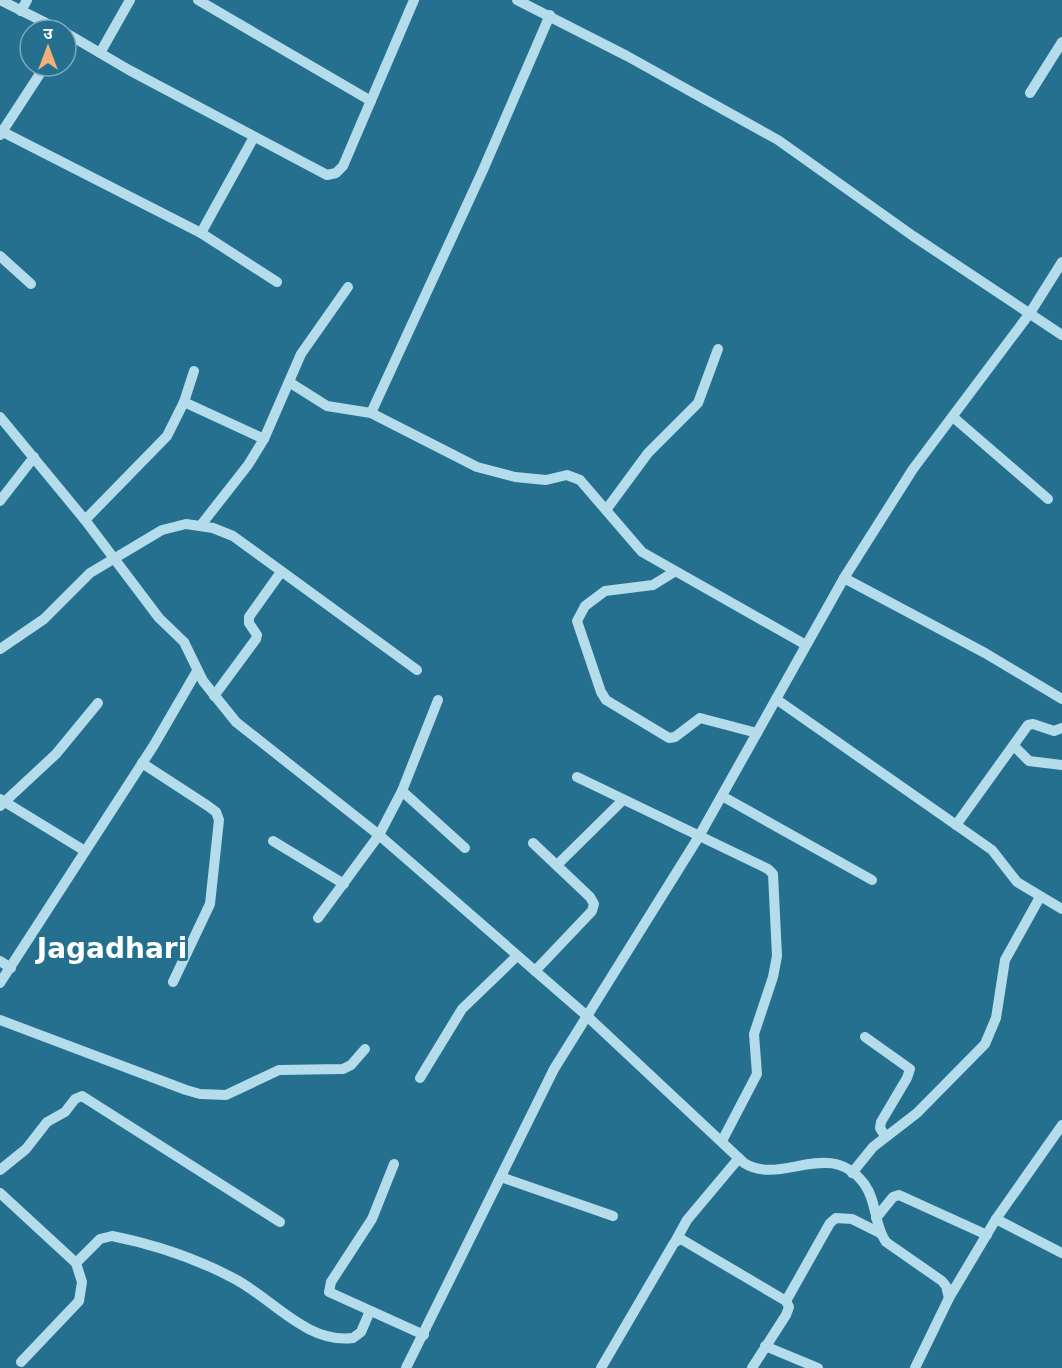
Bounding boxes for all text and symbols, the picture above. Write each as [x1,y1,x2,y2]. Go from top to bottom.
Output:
north arrow [18,18,78,78]
text: उ [43,24,53,43]
district label: Jagadhari [35,932,187,965]

